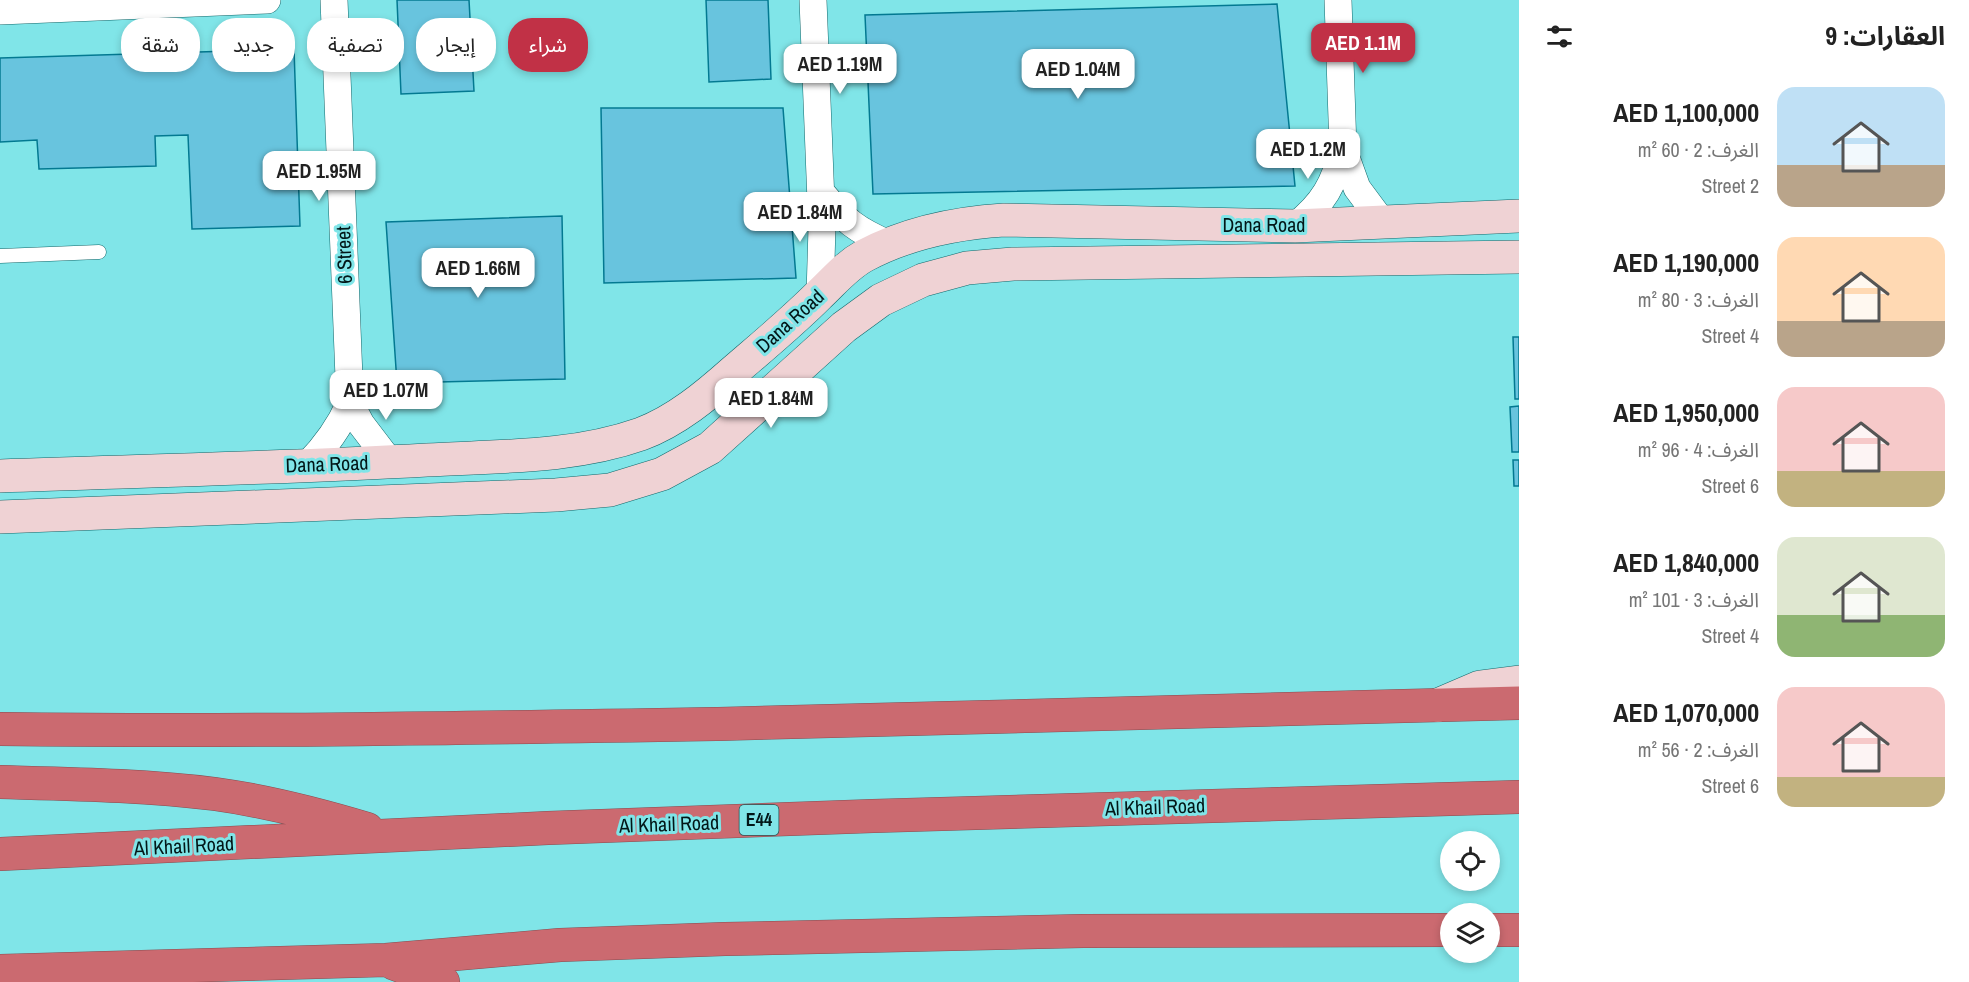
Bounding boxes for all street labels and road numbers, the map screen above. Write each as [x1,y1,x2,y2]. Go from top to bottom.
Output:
street label: Dana Road [1223,211,1305,238]
street label: 6 Street [329,225,358,284]
street label: Dana Road [750,283,830,358]
street label: Dana Road [285,449,369,478]
street label: Al Khail Road [1103,791,1206,822]
road number: E44 [740,805,778,835]
street label: Al Khail Road [617,808,720,839]
street label: Al Khail Road [132,829,235,862]

